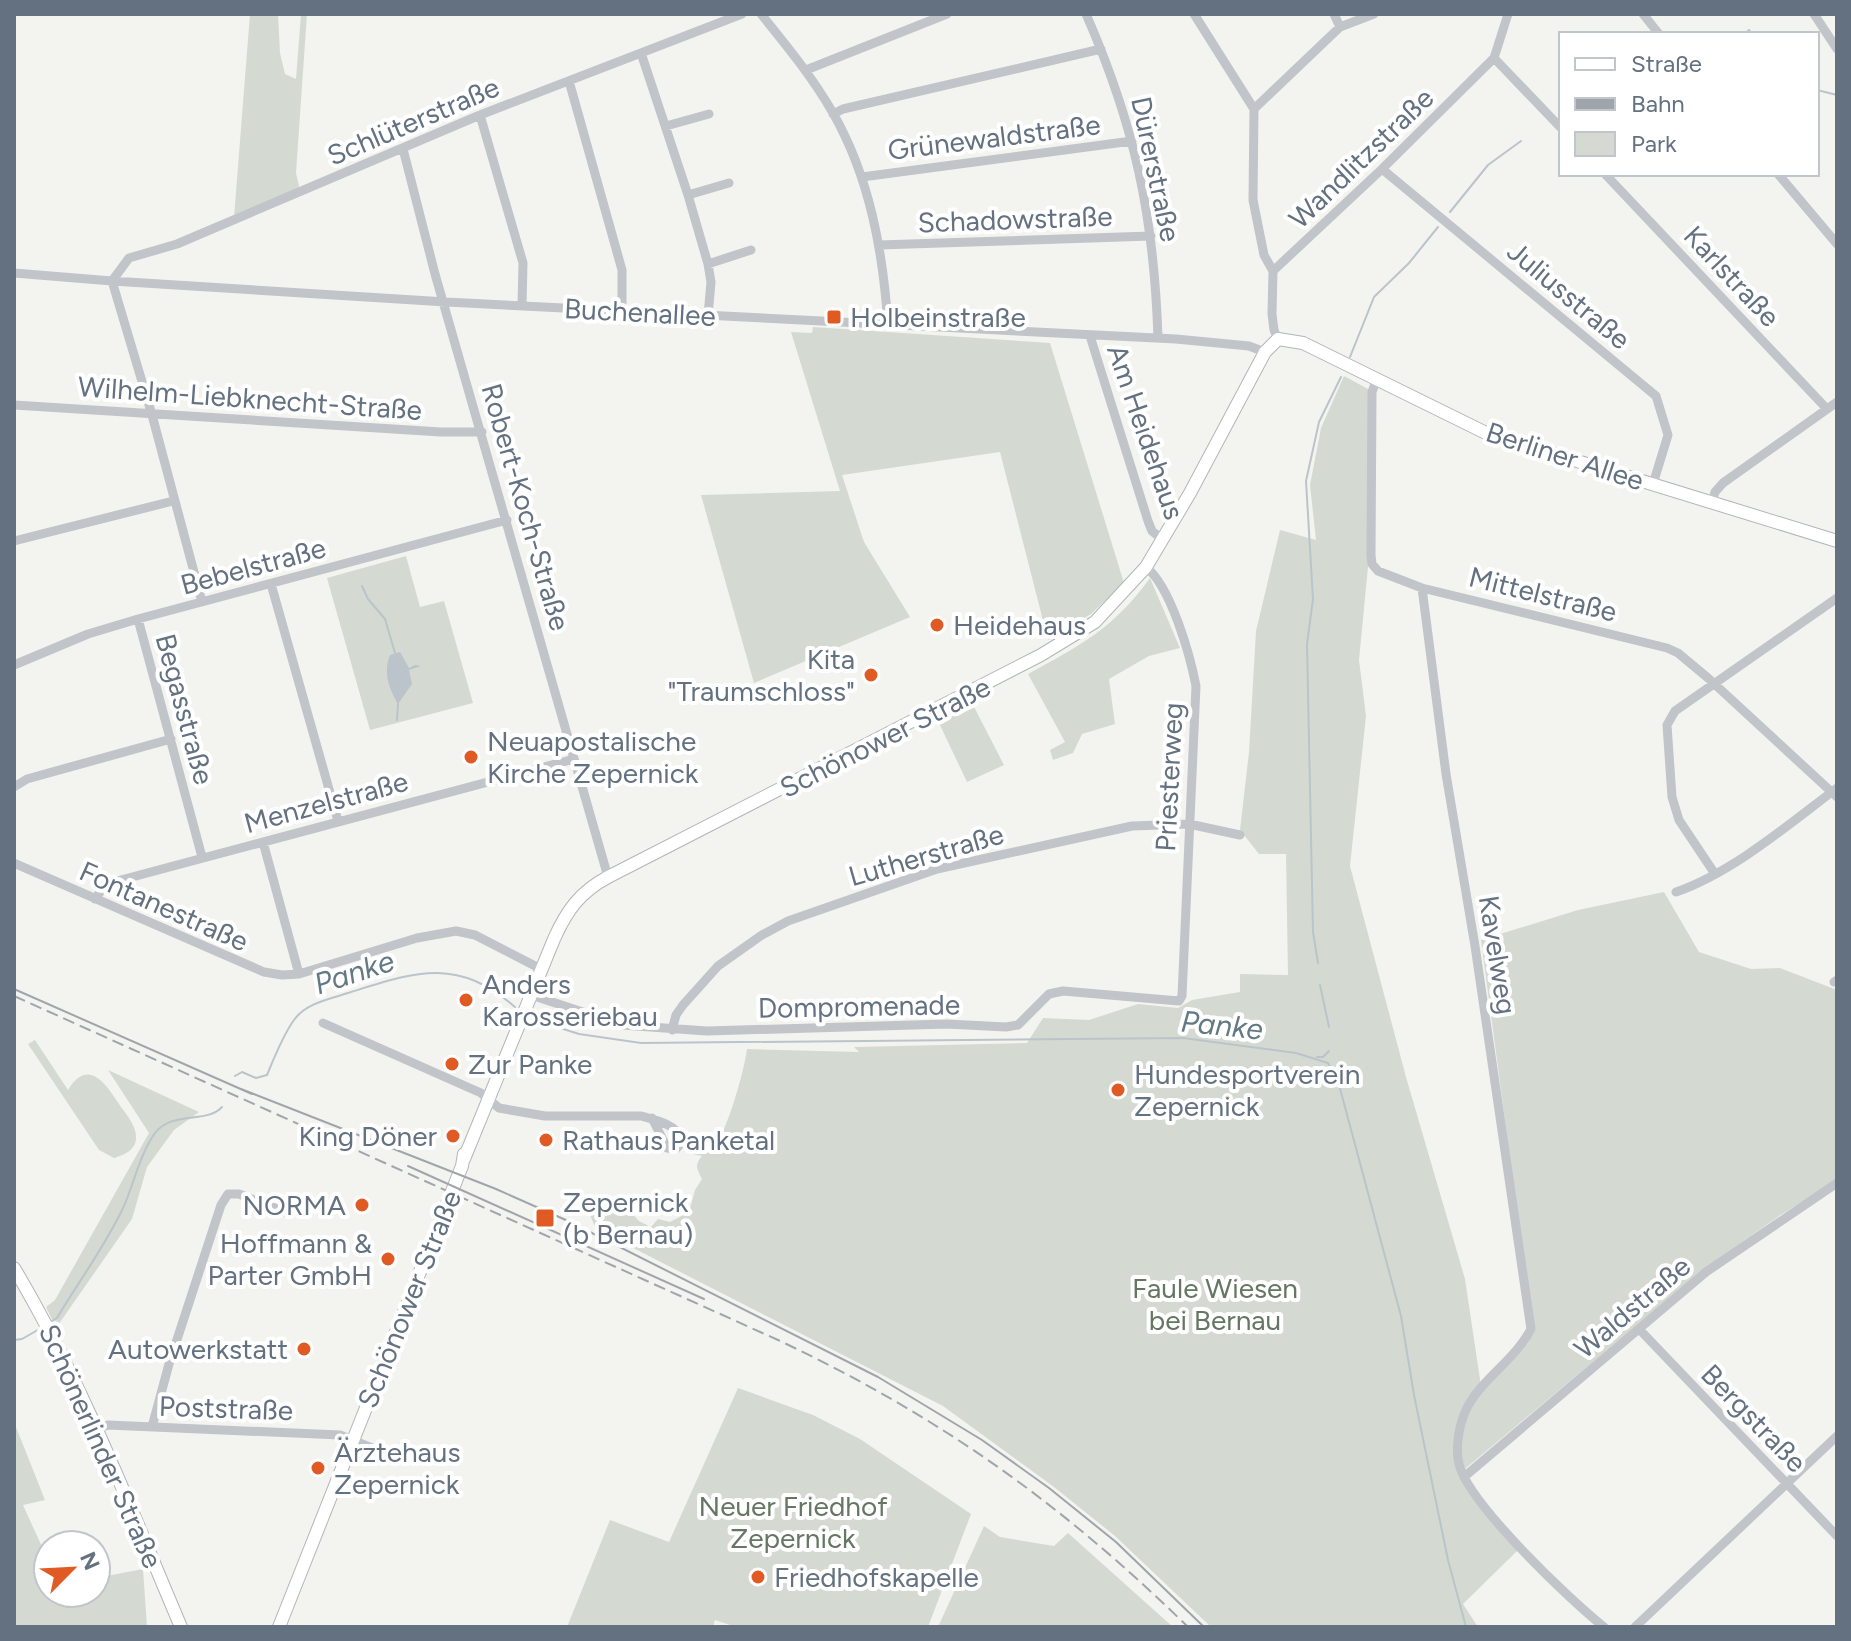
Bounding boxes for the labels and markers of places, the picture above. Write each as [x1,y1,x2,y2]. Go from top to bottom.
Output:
place label: Holbeinstraße [850,300,1026,334]
marker: Holbeinstraße [825,308,843,326]
place label: Heidehaus [953,608,1086,642]
marker: Heidehaus [928,616,946,634]
place label: Kita "Traumschloss" [667,642,855,708]
marker: Kita "Traumschloss" [862,666,880,684]
place label: Neuapostalische Kirche Zepernick [487,724,699,790]
marker: Neuapostalische Kirche Zepernick [462,748,480,766]
place label: Anders Karosseriebau [482,967,658,1033]
marker: Anders Karosseriebau [457,991,475,1009]
place label: Zur Panke [468,1047,592,1081]
marker: Zur Panke [443,1055,461,1073]
place label: Hundesportverein Zepernick [1134,1057,1360,1123]
marker: Hundesportverein Zepernick [1109,1081,1127,1099]
place label: King Döner [299,1119,438,1153]
place label: Rathaus Panketal [562,1123,775,1157]
marker: King Döner [444,1127,462,1145]
marker: Rathaus Panketal [537,1131,555,1149]
place label: Zepernick (b Bernau) [563,1185,693,1251]
place label: NORMA [242,1188,346,1222]
marker: NORMA [353,1196,371,1214]
marker: Zepernick (b Bernau) [534,1207,556,1229]
place label: Hoffmann & Parter GmbH [208,1226,372,1292]
marker: Hoffmann & Parter GmbH [379,1250,397,1268]
place label: Autowerkstatt [108,1332,288,1366]
marker: Autowerkstatt [295,1340,313,1358]
place label: Ärztehaus Zepernick [334,1435,461,1501]
marker: Ärztehaus Zepernick [309,1459,327,1477]
place label: Friedhofskapelle [774,1560,979,1594]
marker: Friedhofskapelle [749,1568,767,1586]

